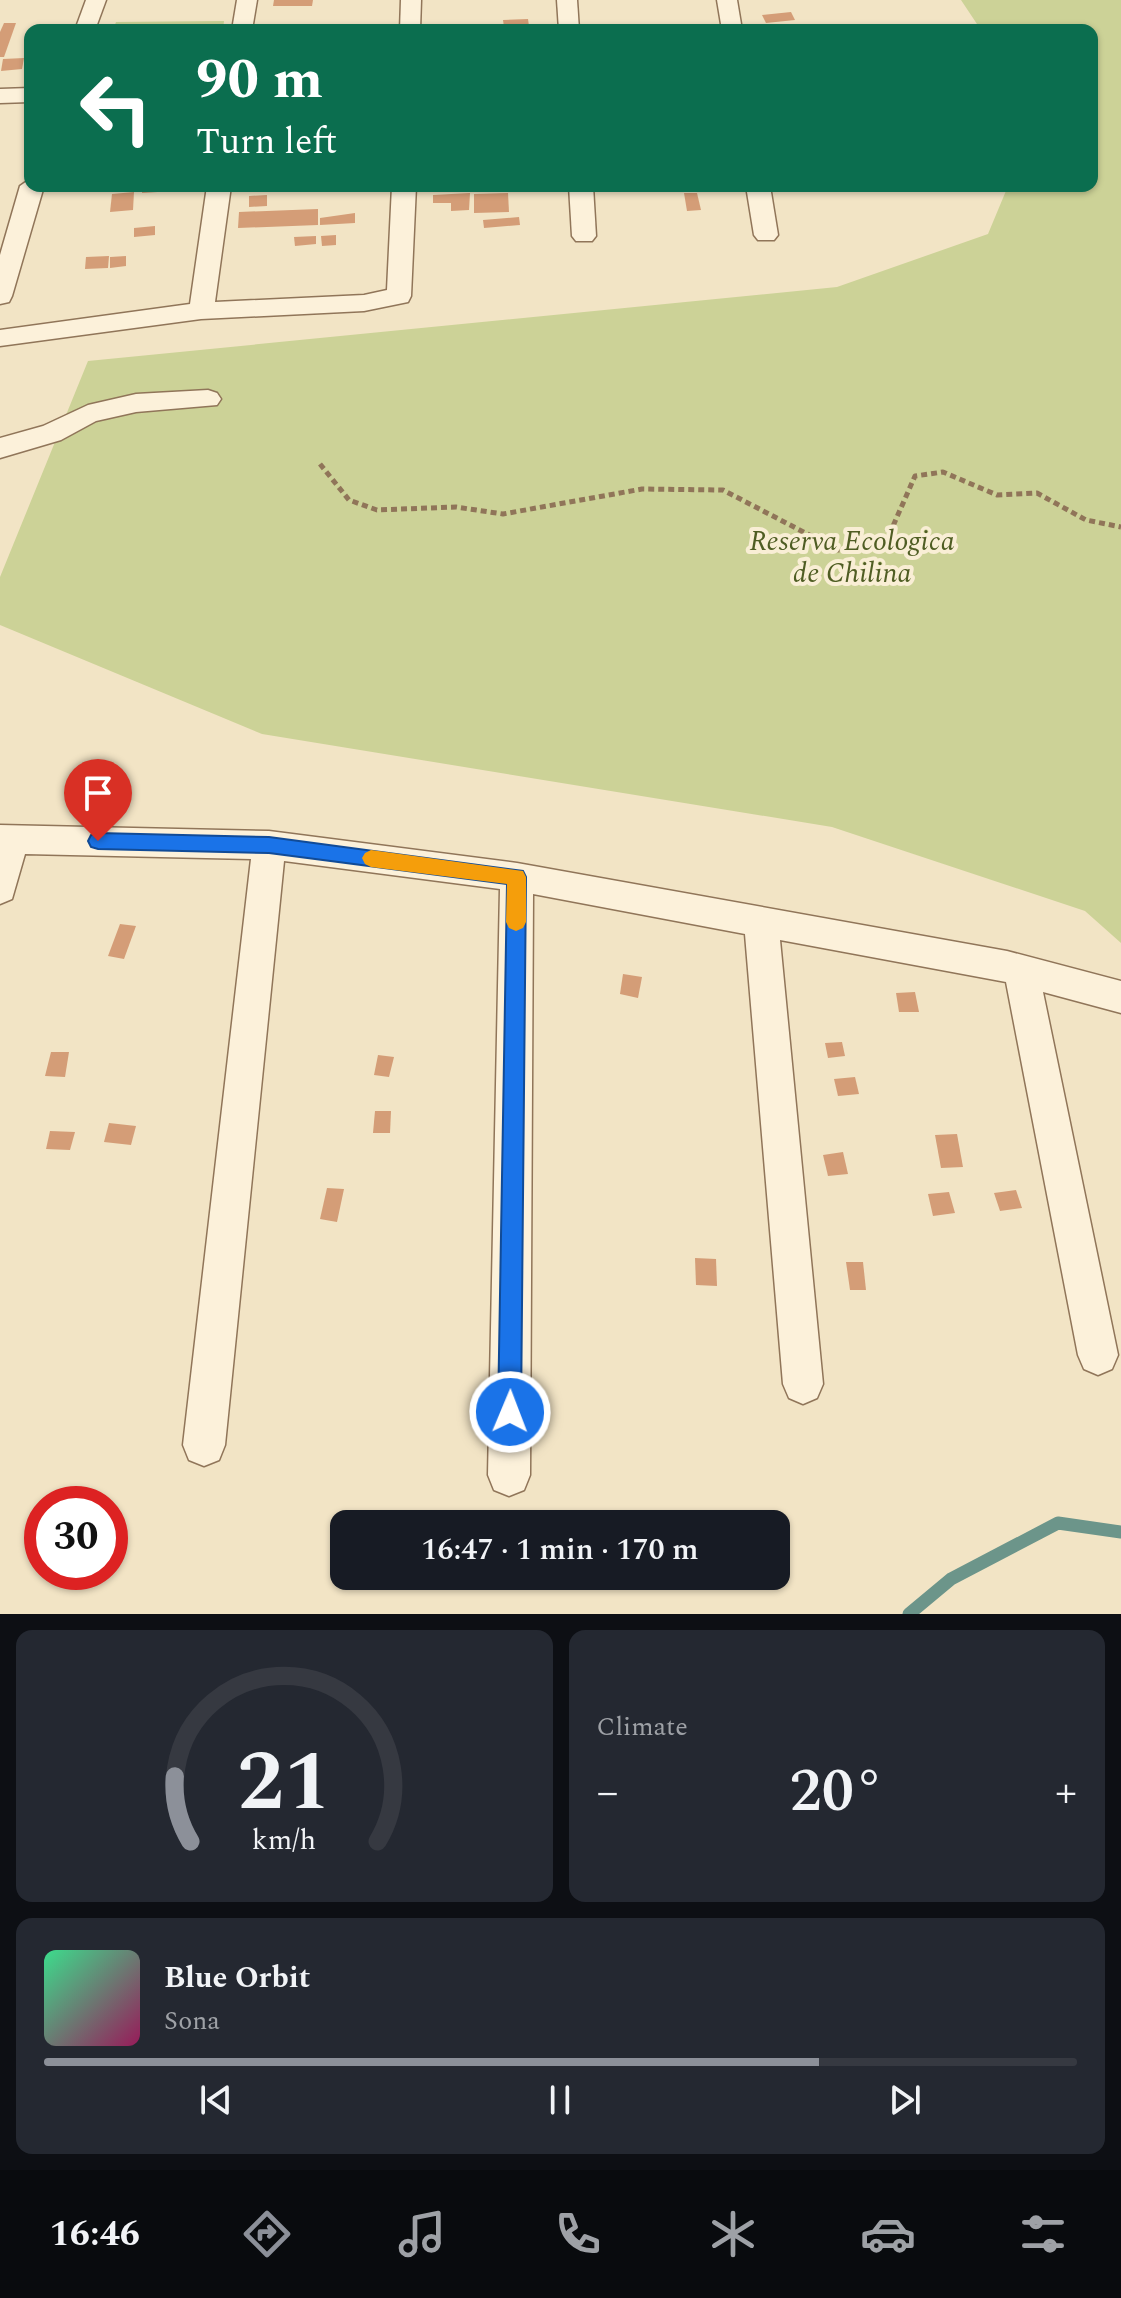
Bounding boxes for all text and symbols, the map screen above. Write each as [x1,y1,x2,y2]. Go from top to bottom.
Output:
text: 90 m [196,38,323,123]
icon: left [64,56,168,160]
text: Turn left [196,115,337,170]
park label: Reserva Ecologica de Chilina [749,520,955,595]
pin [64,759,132,841]
icon: arrive [76,771,120,815]
position arrow [468,1370,552,1454]
speed limit sign: 30 [24,1486,128,1590]
text: 16:47 · 1 min · 170 m [421,1527,699,1573]
text: Climate [597,1707,688,1747]
text: 21 [238,1720,331,1847]
text: 20° [790,1746,884,1838]
text: − [597,1759,619,1826]
text: + [1055,1759,1077,1826]
text: km/h [252,1819,316,1862]
text: Blue Orbit [164,1955,310,2001]
text: Sona [164,2001,220,2041]
icon: previous [194,2078,238,2122]
icon: pause [538,2078,582,2122]
icon: next [883,2078,927,2122]
icon: directions [239,2206,295,2262]
icon: music [394,2206,450,2262]
icon: phone [550,2206,606,2262]
icon: climate [705,2206,761,2262]
icon: car [860,2206,916,2262]
icon: filters [1015,2206,1071,2262]
text: 16:46 [50,2207,140,2262]

